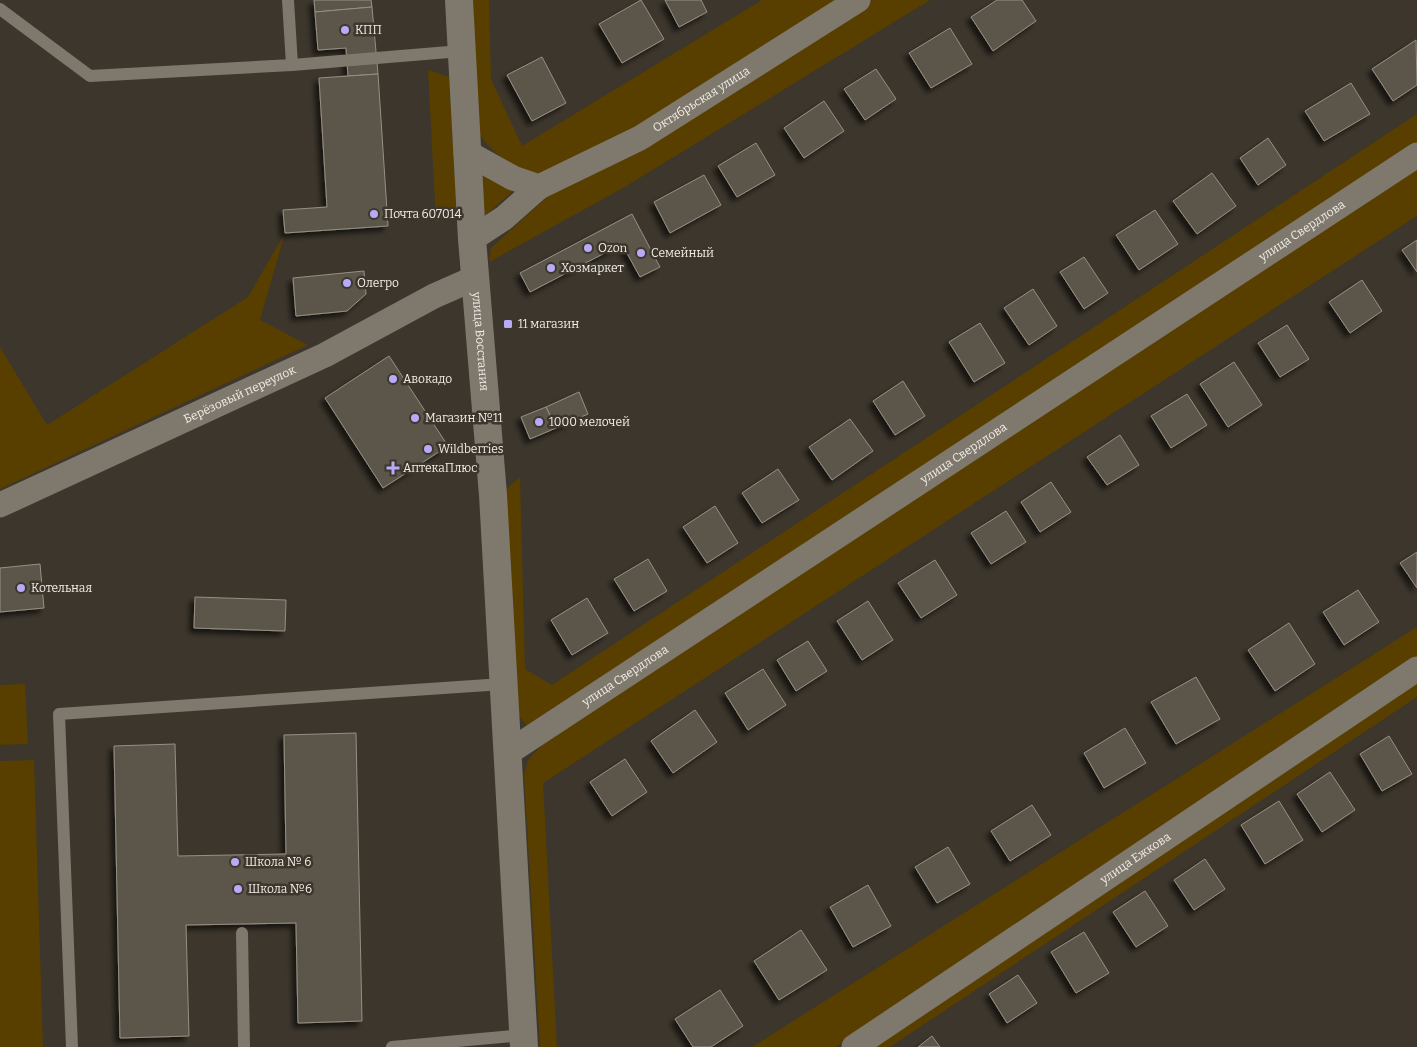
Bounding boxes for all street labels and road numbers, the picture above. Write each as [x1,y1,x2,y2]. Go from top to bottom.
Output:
street label: Октябрьская улица [650,63,753,135]
street label: улица Свердлова [1255,197,1348,265]
street label: улица Восстания [469,290,491,392]
street label: Берёзовый переулок [182,363,298,426]
street label: улица Свердлова [917,420,1010,487]
street label: улица Свердлова [579,642,671,710]
street label: улица Ежкова [1097,829,1174,887]

